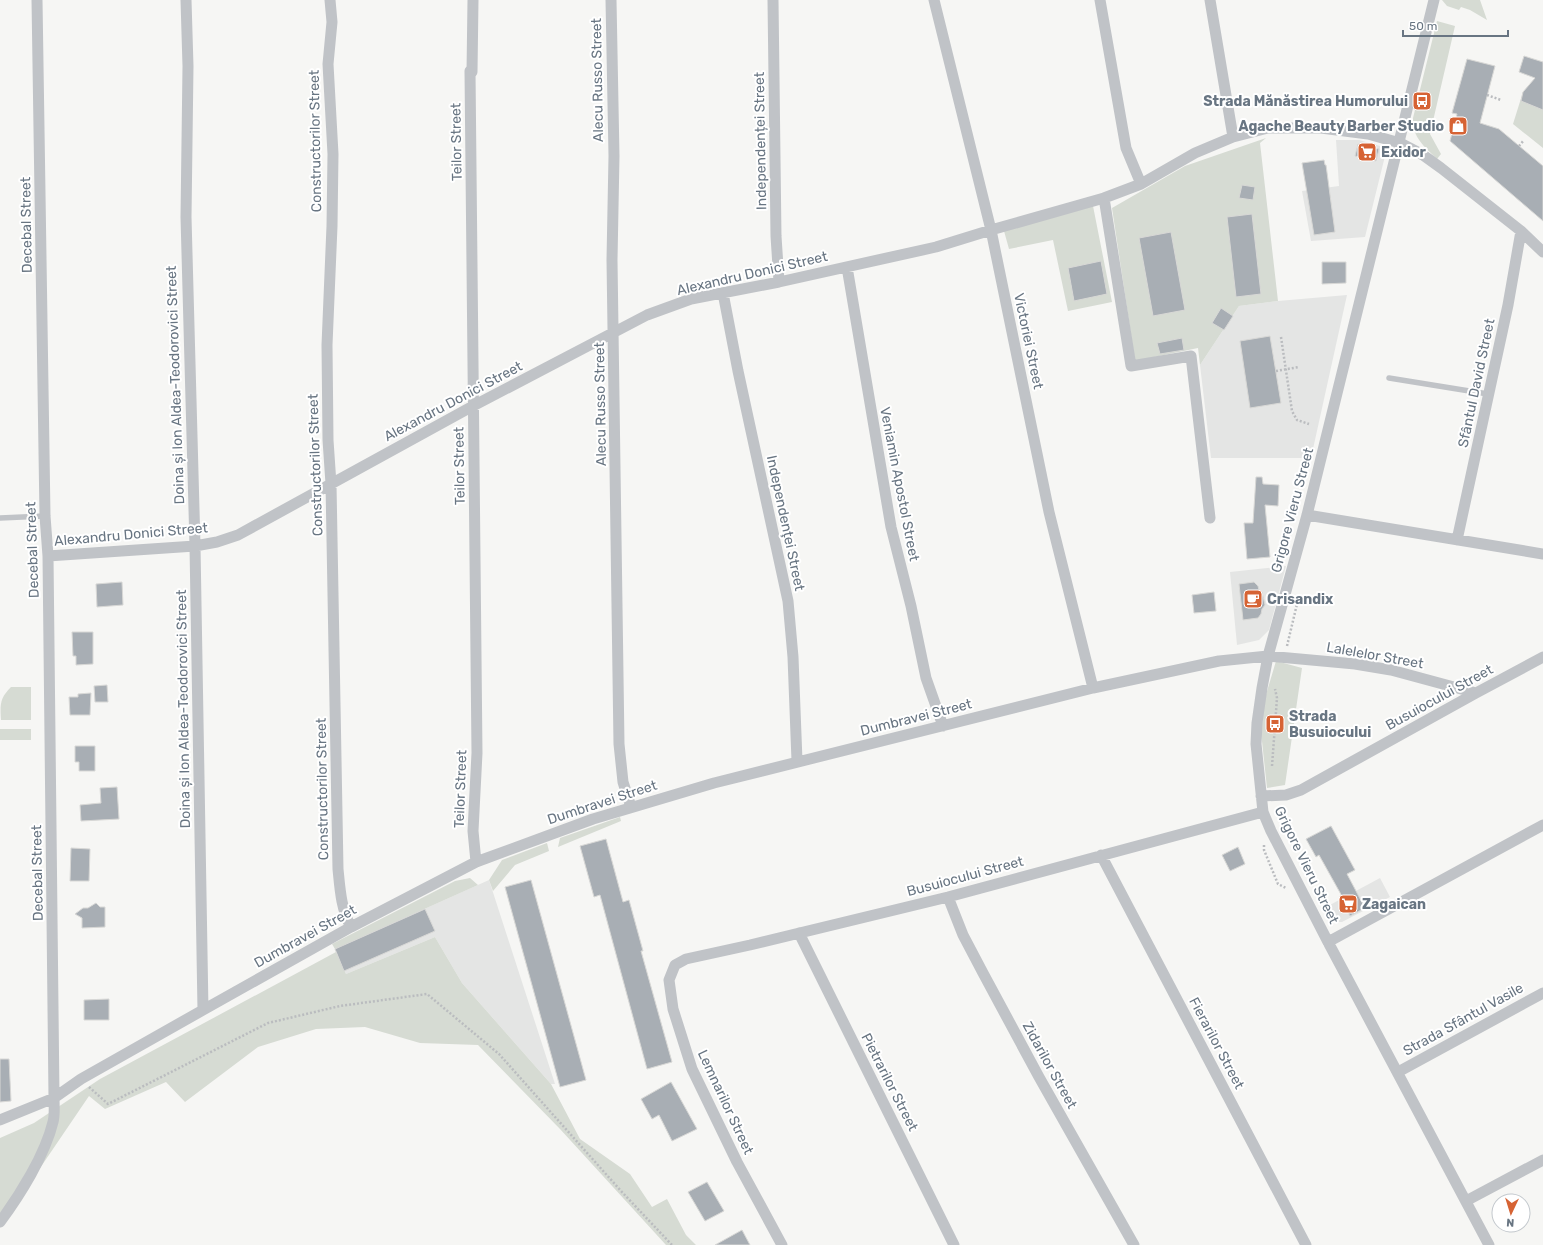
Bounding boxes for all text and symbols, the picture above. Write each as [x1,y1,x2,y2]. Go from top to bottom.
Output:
scale bar [1403,12,1508,38]
street label: Alecu Russo Street [588,17,607,142]
text: 50 m [1409,19,1437,33]
street label: Constructorilor Street [306,69,325,212]
street label: Independenței Street [751,71,770,210]
bus stop icon: Strada Mănăstirea Humorului [1411,90,1433,112]
place label: Strada Mănăstirea Humorului [1203,93,1408,110]
street label: Teilor Street [447,102,466,181]
shop icon: Agache Beauty Barber Studio [1447,115,1469,137]
place label: Agache Beauty Barber Studio [1238,118,1444,135]
supermarket icon: Exidor [1356,141,1378,163]
place label: Exidor [1381,144,1427,161]
street label: Decebal Street [17,176,36,273]
street label: Alexandru Donici Street [675,248,830,299]
street label: Doina și Ion Aldea-Teodorovici Street [163,265,188,505]
street label: Victoriei Street [1010,292,1047,391]
street label: Sfântul David Street [1455,317,1499,449]
street label: Alecu Russo Street [591,341,610,466]
street label: Alexandru Donici Street [381,357,526,445]
street label: Constructorilor Street [305,393,326,536]
street label: Veniamin Apostol Street [876,405,923,563]
street label: Teilor Street [450,426,469,505]
street label: Grigore Vieru Street [1268,445,1317,574]
street label: Independenţei Street [763,454,808,593]
street label: Decebal Street [22,501,43,598]
street label: Alexandru Donici Street [53,519,209,550]
cafe icon: Crisandix [1242,588,1264,610]
street label: Doina și Ion Aldea-Teodorovici Street [173,589,194,829]
place label: Crisandix [1267,591,1334,608]
street label: Lalelelor Street [1325,639,1425,673]
street label: Busuiocului Street [1383,661,1496,734]
street label: Dumbravei Street [859,695,974,740]
place label: Strada Busuiocului [1289,708,1371,741]
bus stop icon: Strada Busuiocului [1264,713,1286,735]
street label: Constructorilor Street [313,717,332,860]
street label: Teilor Street [451,749,470,828]
street label: Dumbravei Street [545,777,660,828]
street label: Grigore Vieru Street [1271,804,1343,927]
street label: Decebal Street [28,824,47,921]
street label: Busuiocului Street [905,853,1026,900]
supermarket icon: Zagaican [1337,893,1359,915]
place label: Zagaican [1362,896,1426,913]
street label: Dumbravei Street [251,901,360,972]
street label: Strada Sfântul Vasile [1400,979,1527,1060]
street label: Fierarilor Street [1185,994,1248,1092]
street label: Zidarilor Street [1019,1019,1081,1112]
street label: Pietrarilor Street [858,1030,922,1134]
street label: Lemnarilor Street [694,1047,757,1158]
north arrow [1491,1193,1531,1233]
text: N [1506,1216,1515,1229]

